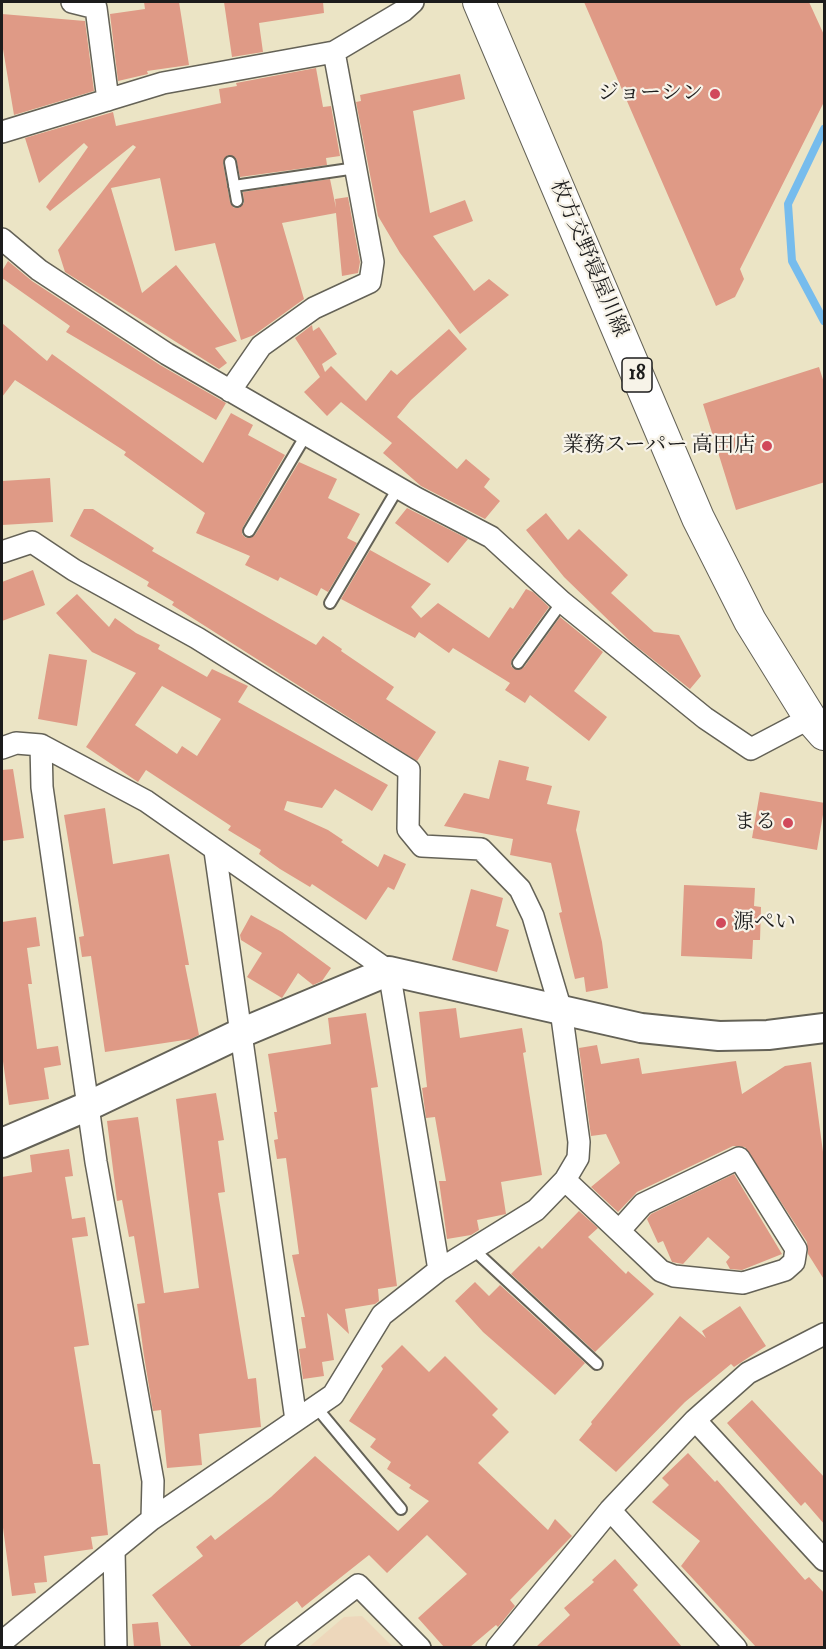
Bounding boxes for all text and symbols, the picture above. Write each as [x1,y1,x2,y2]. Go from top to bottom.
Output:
place label: ジョーシン [598,81,703,107]
marker: ジョーシン [708,87,722,101]
street label: 枚方交野寝屋川線 [544,177,632,341]
road number: 18 [622,358,652,392]
place label: 業務スーパー 高田店 [563,433,755,459]
marker: 業務スーパー 高田店 [760,439,774,453]
place label: まる [734,810,776,836]
marker: まる [781,816,795,830]
place label: 源ぺい [733,910,796,936]
marker: 源ぺい [714,916,728,930]

